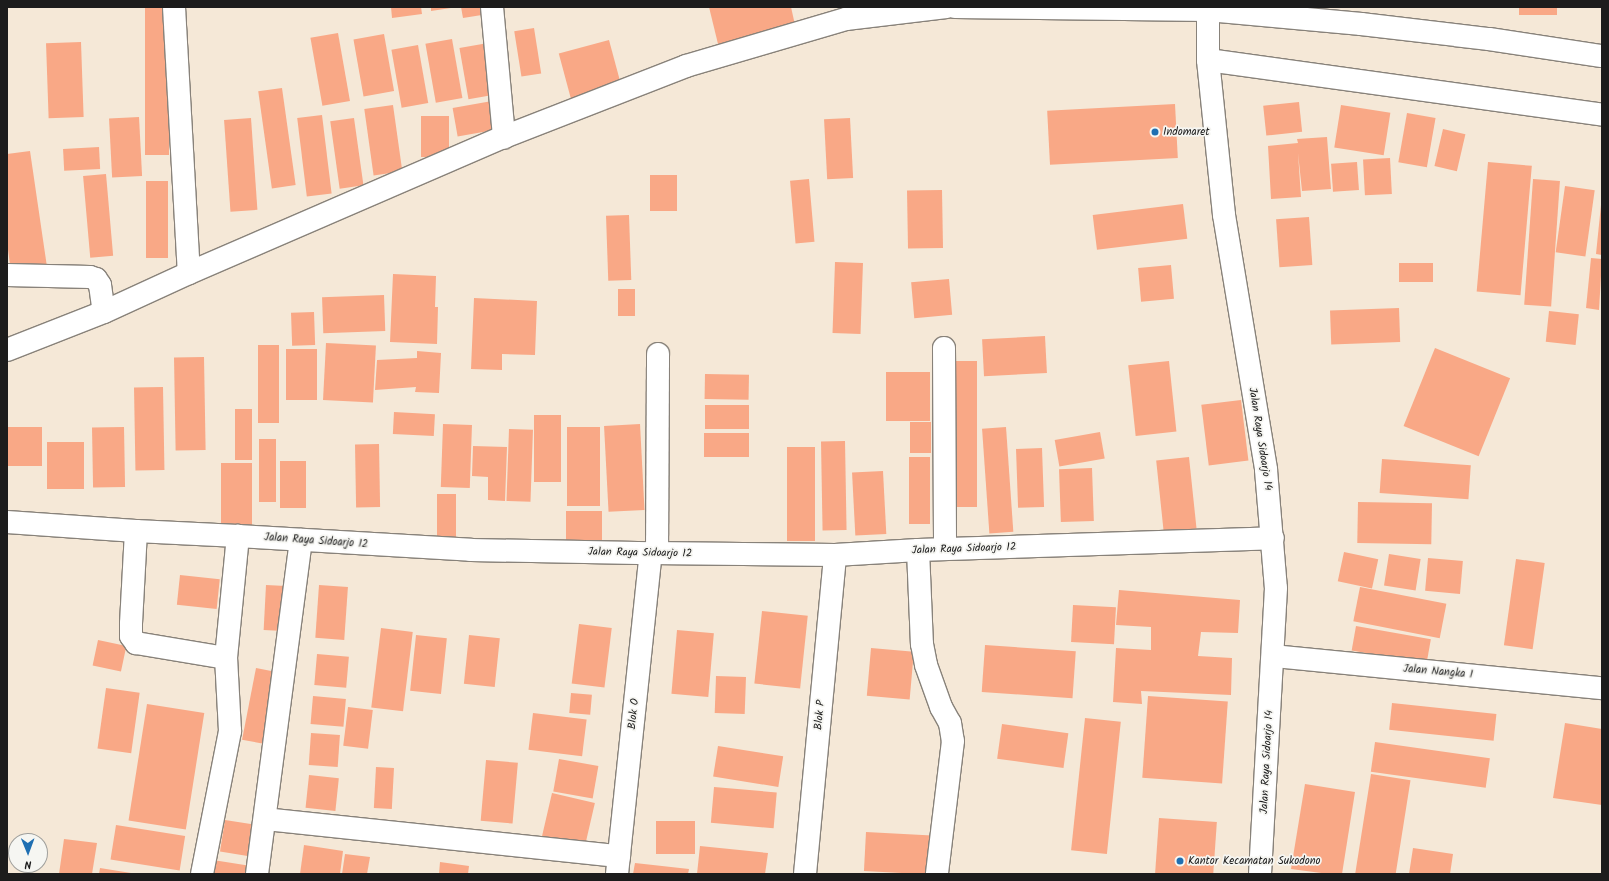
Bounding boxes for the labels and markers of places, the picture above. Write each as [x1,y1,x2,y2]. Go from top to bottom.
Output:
place label: Indomaret [1163,125,1210,139]
marker: Indomaret [1150,127,1160,137]
place label: Kantor Kecamatan Sukodono [1188,854,1321,868]
marker: Kantor Kecamatan Sukodono [1175,856,1185,866]

